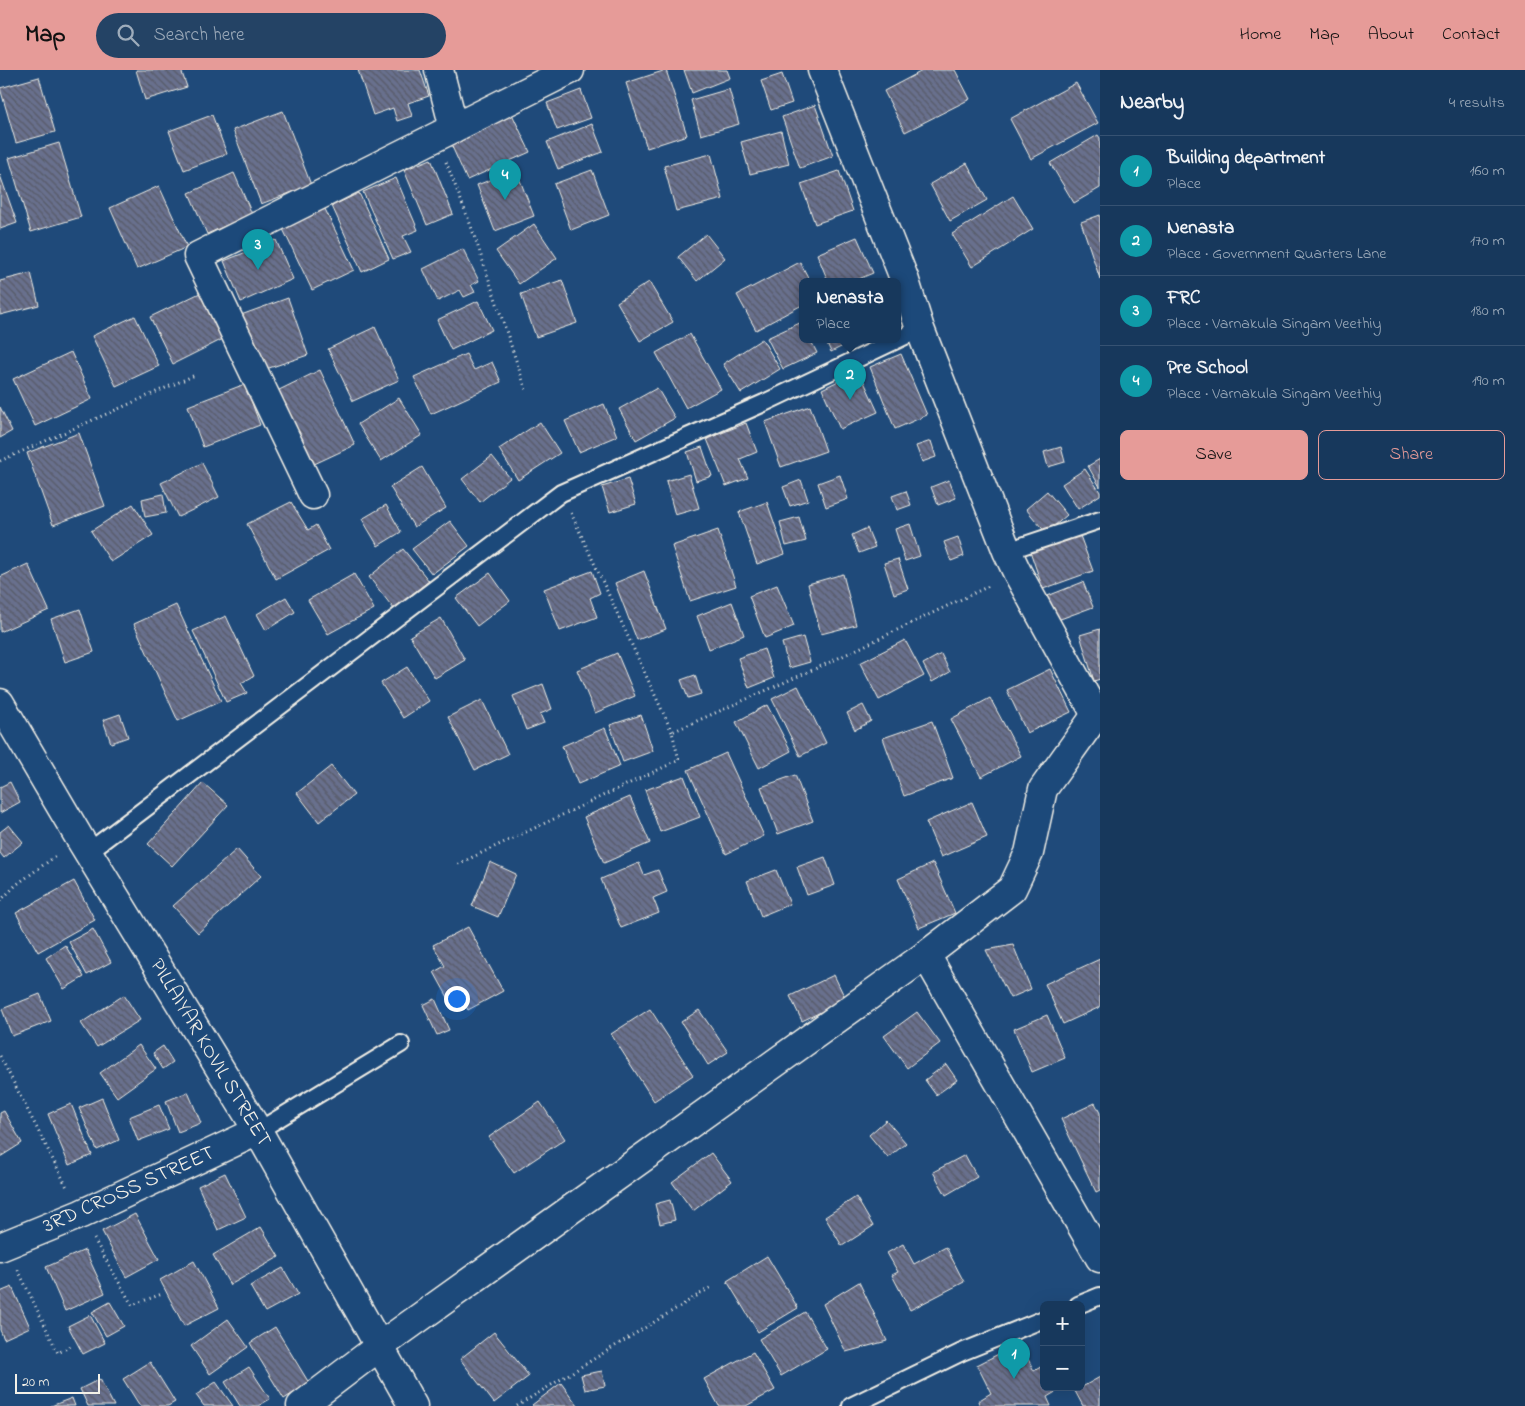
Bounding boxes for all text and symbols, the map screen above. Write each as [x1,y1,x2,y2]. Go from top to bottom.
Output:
search box [96,13,446,58]
text: Map [25,18,66,53]
icon: search [114,21,142,49]
text: Search here [154,22,245,49]
text: Home [1240,22,1281,48]
text: Map [1309,22,1340,48]
text: About [1368,22,1414,48]
text: Contact [1442,22,1500,48]
text: Nearby [1120,88,1184,118]
text: 4 results [1449,91,1505,115]
text: Building department [1167,145,1325,172]
pin: 4 [489,159,521,200]
text: 1 [1133,159,1139,183]
text: 160 m [1470,159,1505,183]
text: Place [1167,172,1201,196]
text: Nenasta [1167,215,1234,242]
pin: 3 [242,229,274,270]
text: 2 [1132,229,1140,253]
text: 170 m [1470,229,1505,253]
text: Place · Government Quarters Lane [1167,242,1386,266]
popup [799,278,901,343]
text: Nenasta [816,285,884,312]
text: FRC [1167,285,1200,312]
text: 3 [1133,299,1139,323]
text: 180 m [1471,299,1505,323]
text: Place [816,312,850,336]
text: Place · Varnakula Singam Veethiy [1167,312,1381,336]
text: Pre School [1167,355,1248,382]
pin: 2 [834,359,866,400]
text: 4 [1133,369,1139,393]
text: 190 m [1472,369,1505,393]
text: Place · Varnakula Singam Veethiy [1167,382,1381,406]
button: Save [1120,430,1308,480]
button: Share [1318,430,1505,480]
street label: PILLAIYAR KOVIL STREET [142,953,278,1153]
your location [444,986,470,1012]
street label: 3RD CROSS STREET [38,1139,220,1241]
map controls [1040,1301,1085,1391]
button: + [1040,1301,1085,1346]
pin: 1 [998,1338,1030,1379]
button: − [1040,1346,1085,1391]
scale bar [15,1371,100,1394]
text: 20 m [22,1372,49,1393]

